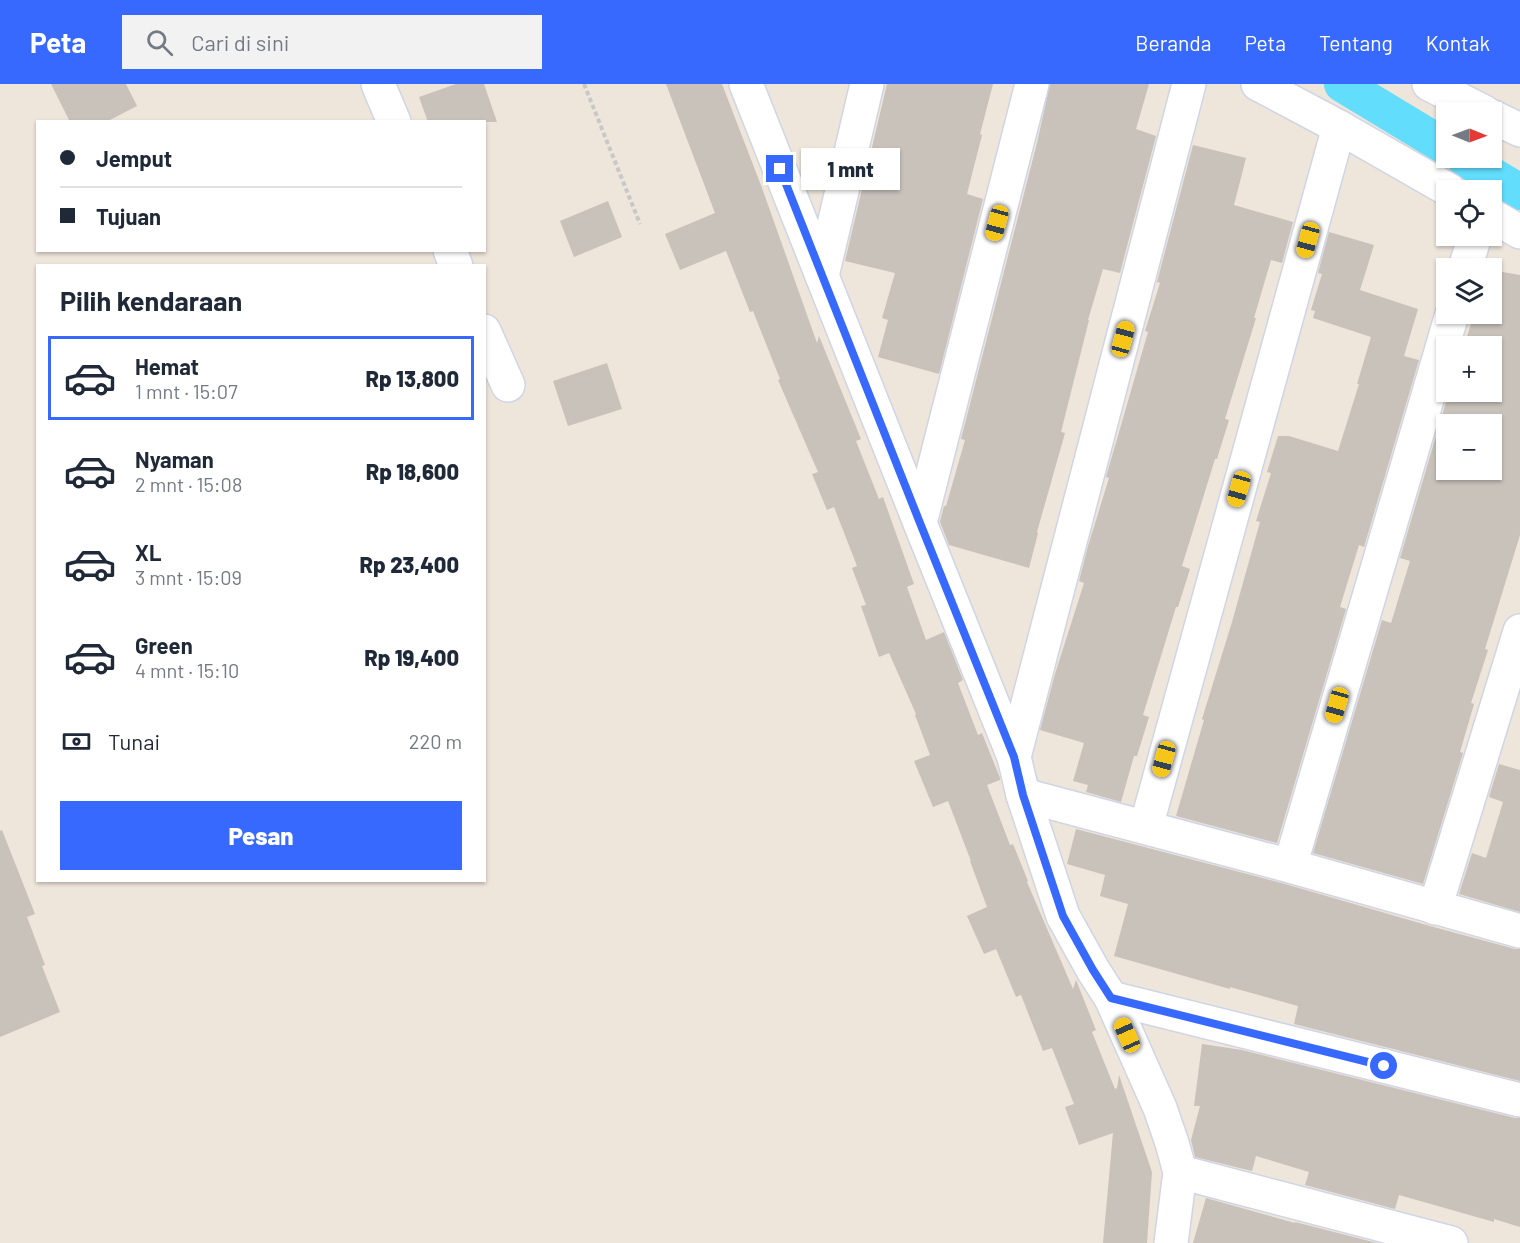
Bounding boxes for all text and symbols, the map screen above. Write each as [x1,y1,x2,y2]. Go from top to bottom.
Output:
search box [122,15,542,69]
text: Peta [30,25,86,59]
icon: search [143,26,176,59]
text: Cari di sini [191,29,289,55]
text: Beranda [1135,30,1211,55]
text: Peta [1244,30,1286,55]
text: Tentang [1319,30,1393,55]
text: Kontak [1426,30,1490,55]
north arrow [1436,102,1502,168]
map controls [1436,102,1502,480]
text: Jemput [96,145,172,171]
callout: 1 mnt [801,148,900,190]
route end [766,155,793,182]
text: 1 mnt [827,157,874,181]
button: locate [1436,180,1502,246]
text: Tujuan [96,203,161,229]
car [984,203,1010,243]
car [1295,220,1321,260]
button: layers [1436,258,1502,324]
text: Pilih kendaraan [60,284,242,316]
car [1110,319,1136,359]
button: + [1436,336,1502,402]
icon: car [63,351,117,405]
text: Hemat [135,353,199,379]
text: Rp 13,800 [366,365,459,391]
text: 1 mnt · 15:07 [135,379,238,403]
button: − [1436,414,1502,480]
icon: car [63,444,117,498]
text: Nyaman [135,446,214,472]
text: Rp 18,600 [366,458,459,484]
car [1225,469,1253,509]
text: 2 mnt · 15:08 [135,472,242,496]
icon: car [63,537,117,591]
text: XL [135,539,161,565]
text: Rp 23,400 [360,551,459,577]
text: 3 mnt · 15:09 [135,565,242,589]
icon: car [63,630,117,684]
text: Green [135,632,193,658]
text: Rp 19,400 [364,644,459,670]
text: 4 mnt · 15:10 [135,658,239,682]
car [1323,685,1351,725]
icon: cash [60,725,93,758]
text: Tunai [108,728,160,754]
text: 220 m [409,729,462,753]
car [1151,739,1177,779]
button: Pesan [60,801,462,870]
car [1111,1015,1143,1055]
route start [1370,1052,1397,1079]

